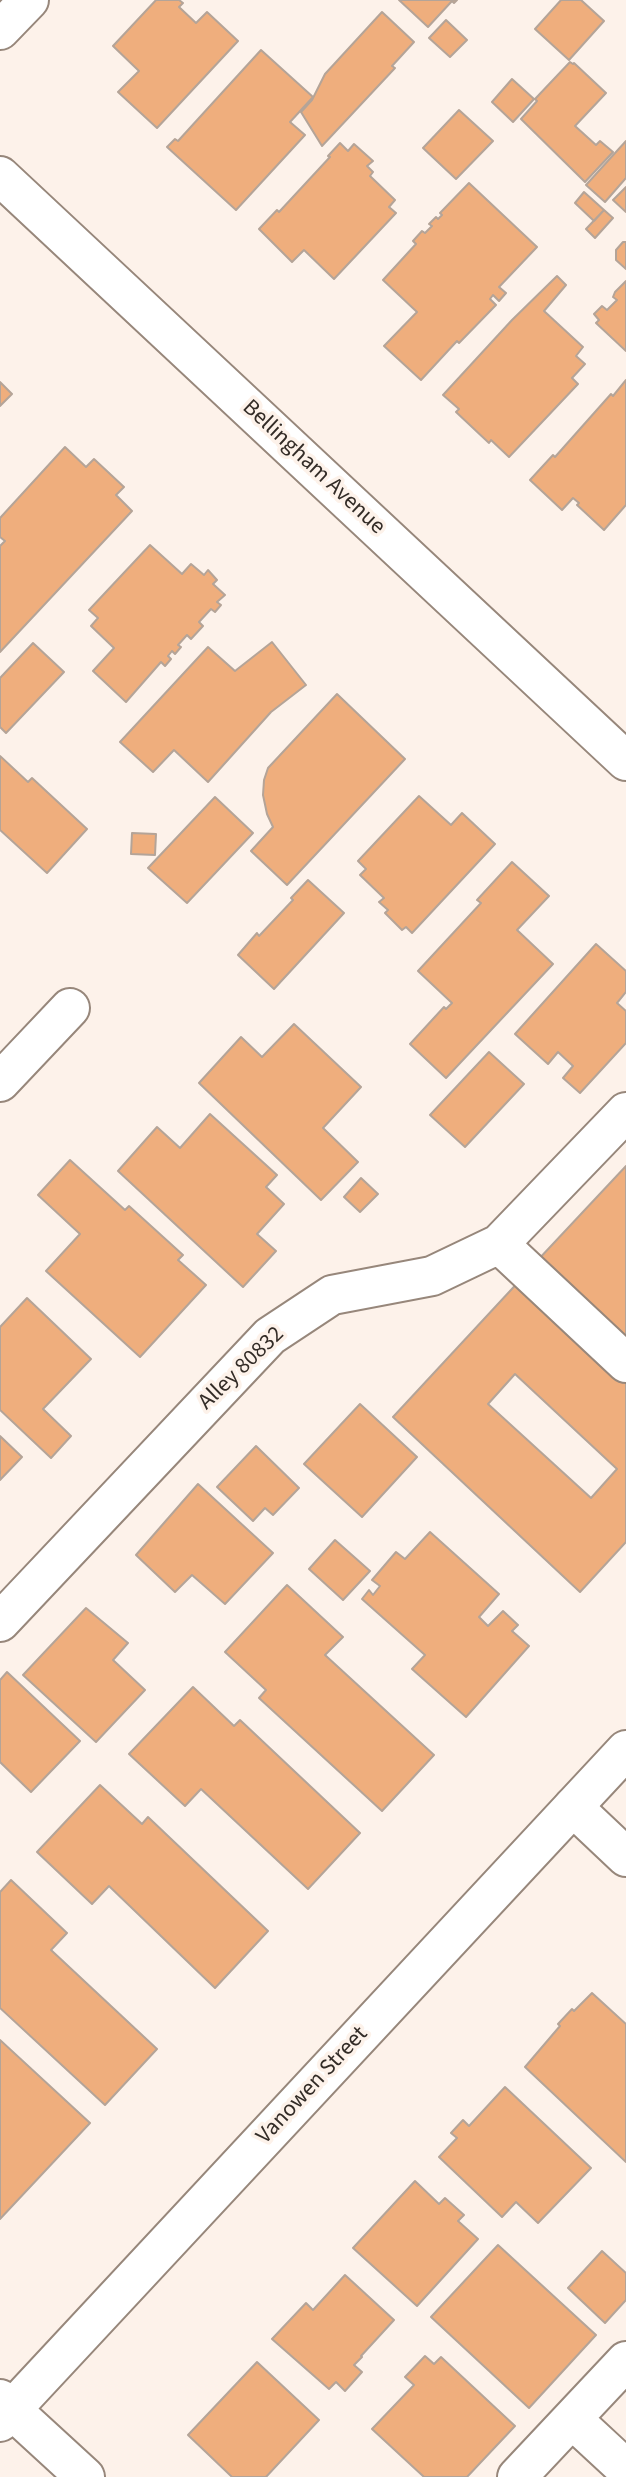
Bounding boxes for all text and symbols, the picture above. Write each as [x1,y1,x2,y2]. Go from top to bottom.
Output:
street label: Bellingham Avenue [236,395,390,541]
street label: Alley 80832 [193,1321,291,1417]
street label: Vanowen Street [252,2022,374,2150]

